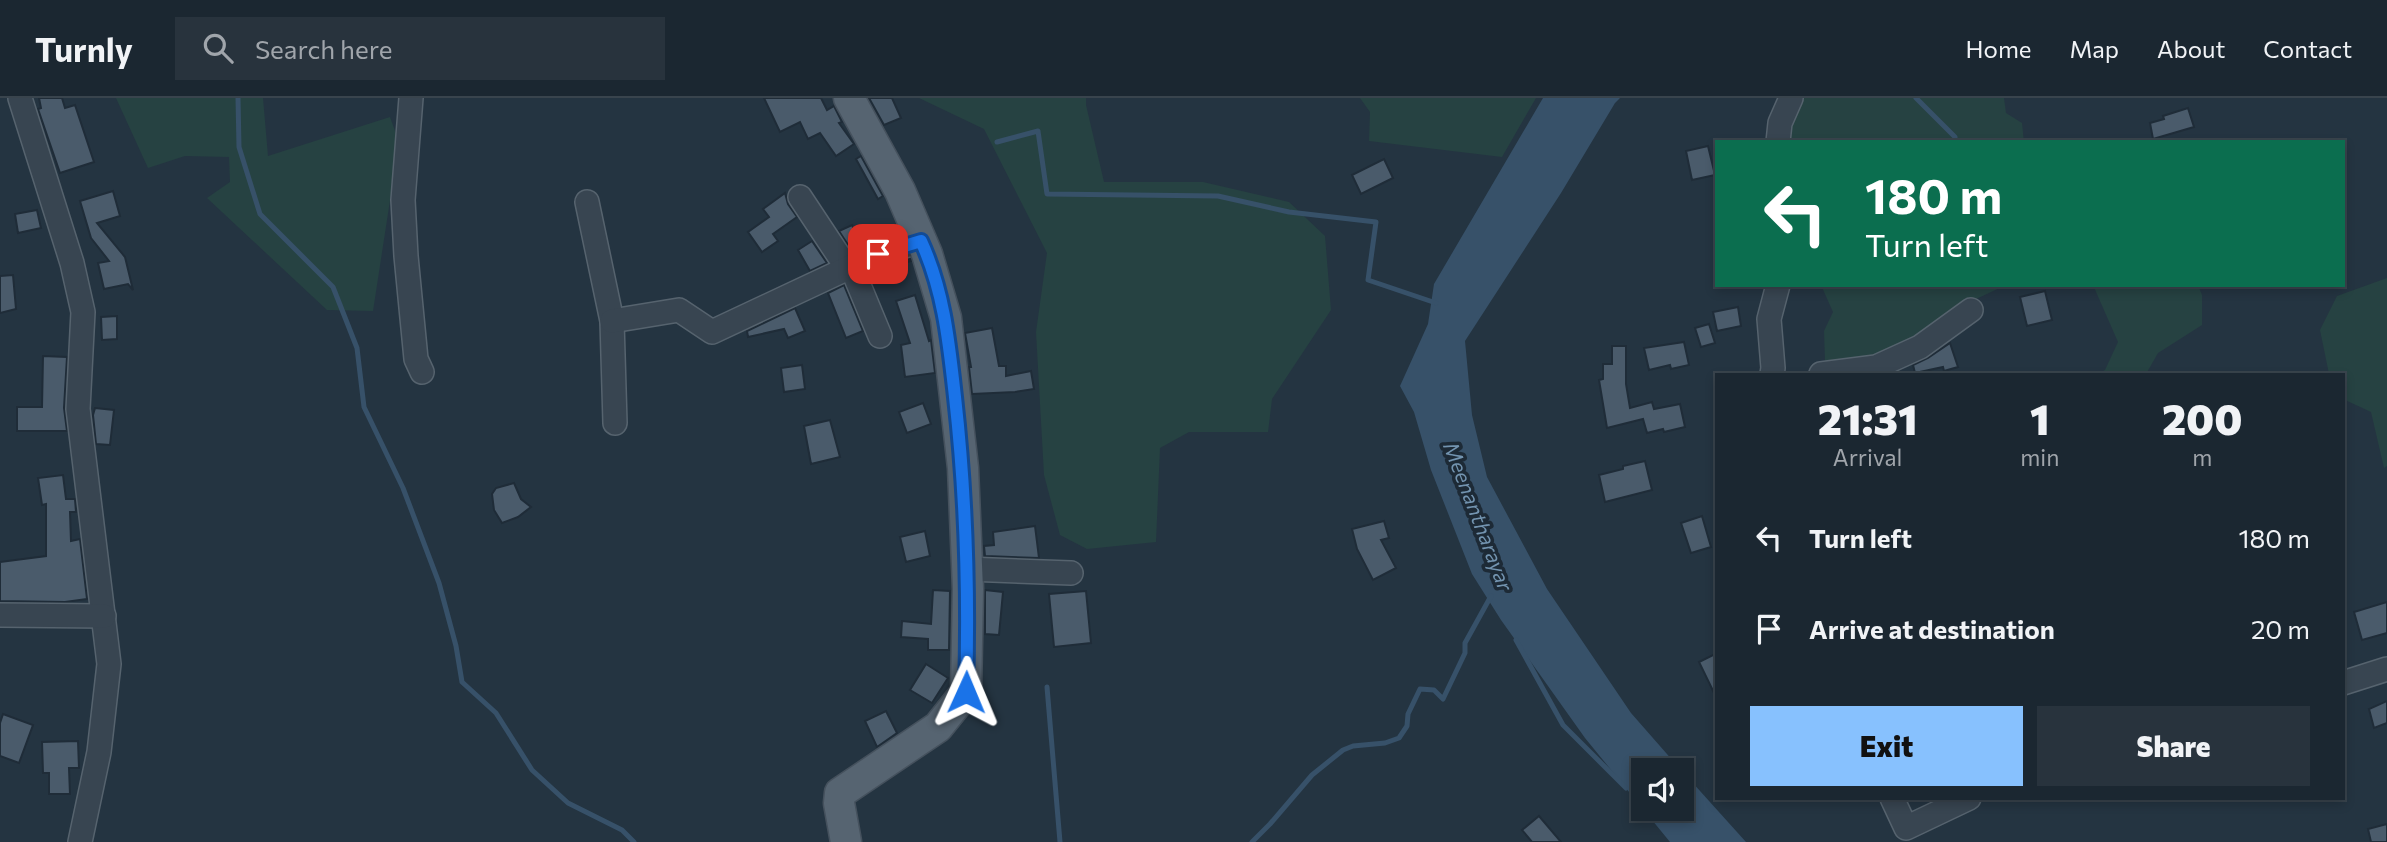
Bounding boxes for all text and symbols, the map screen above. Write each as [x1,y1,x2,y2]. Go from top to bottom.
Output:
search box [175,17,665,80]
text: Turnly [35,28,133,69]
icon: search [199,29,237,67]
text: Search here [255,33,392,64]
text: Home [1966,34,2032,63]
text: Map [2070,34,2119,63]
text: About [2157,34,2225,63]
text: Contact [2263,34,2352,63]
text: 180 m [1865,164,2002,224]
icon: left [1750,168,1841,259]
pin [848,224,908,284]
text: Turn left [1865,224,1989,264]
icon: arrive [859,235,897,273]
text: 21:31 [1818,392,1918,444]
text: 1 [2030,392,2050,444]
text: 200 [2162,392,2242,444]
water label: Meenantharayar [1439,438,1519,595]
text: Arrival [1833,443,1902,471]
text: min [2020,443,2059,471]
text: m [2192,443,2212,471]
icon: left [1750,519,1788,557]
text: Turn left [1809,522,1912,553]
text: 180 m [2238,522,2310,553]
icon: arrive [1750,610,1788,648]
text: Arrive at destination [1809,613,2055,644]
text: 20 m [2251,613,2310,644]
position arrow [929,655,1003,729]
button: Exit [1750,706,2023,786]
button: Share [2037,706,2310,786]
map controls [1631,758,1694,821]
button: sound [1631,758,1694,821]

